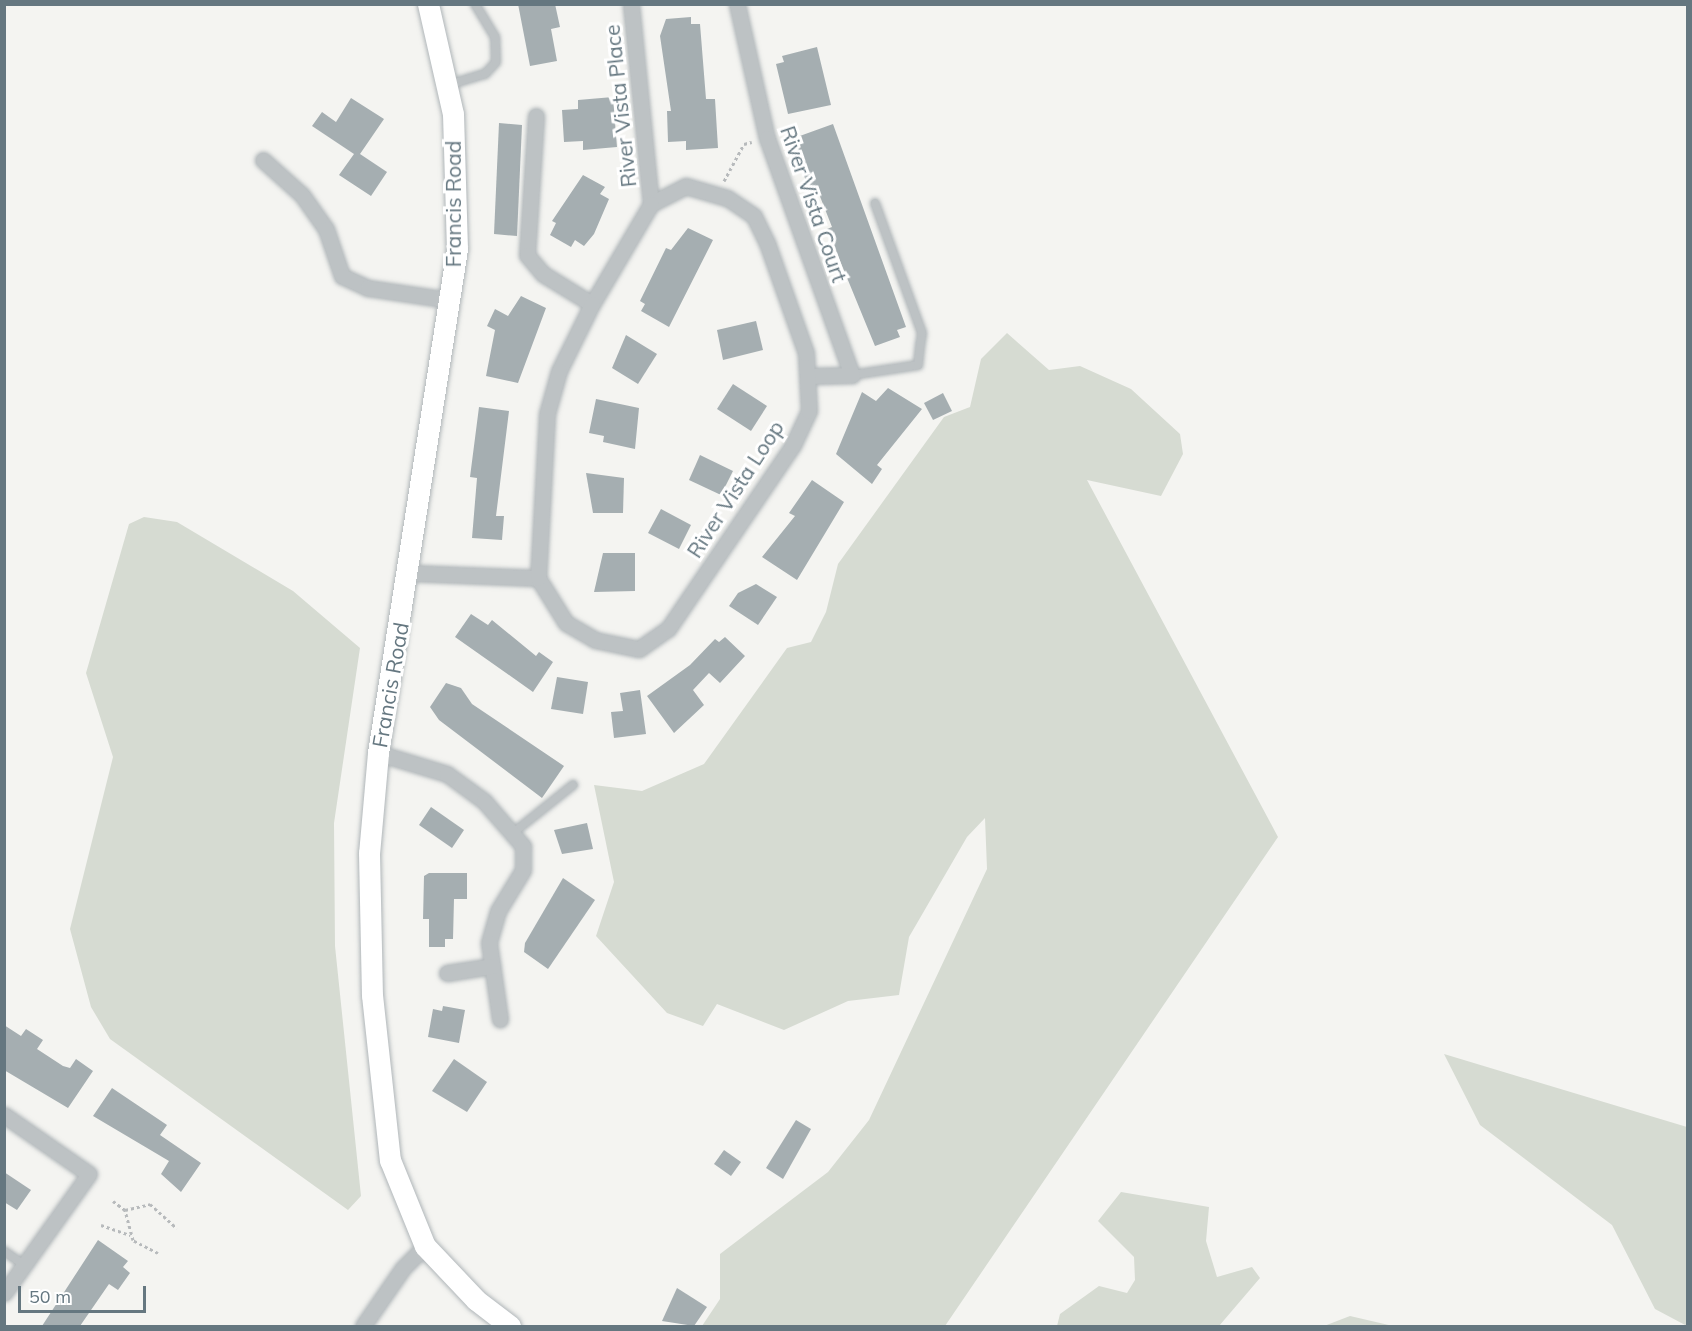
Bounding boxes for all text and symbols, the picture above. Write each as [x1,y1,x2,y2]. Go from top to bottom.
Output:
street label: River Vista Place [599,23,641,189]
street label: River Vista Court [775,122,853,286]
street label: Francis Road [440,141,466,267]
street label: River Vista Loop [681,416,789,562]
street label: Francis Road [367,620,413,750]
scale bar [21,1274,148,1312]
text: 50 m [29,1285,71,1308]

